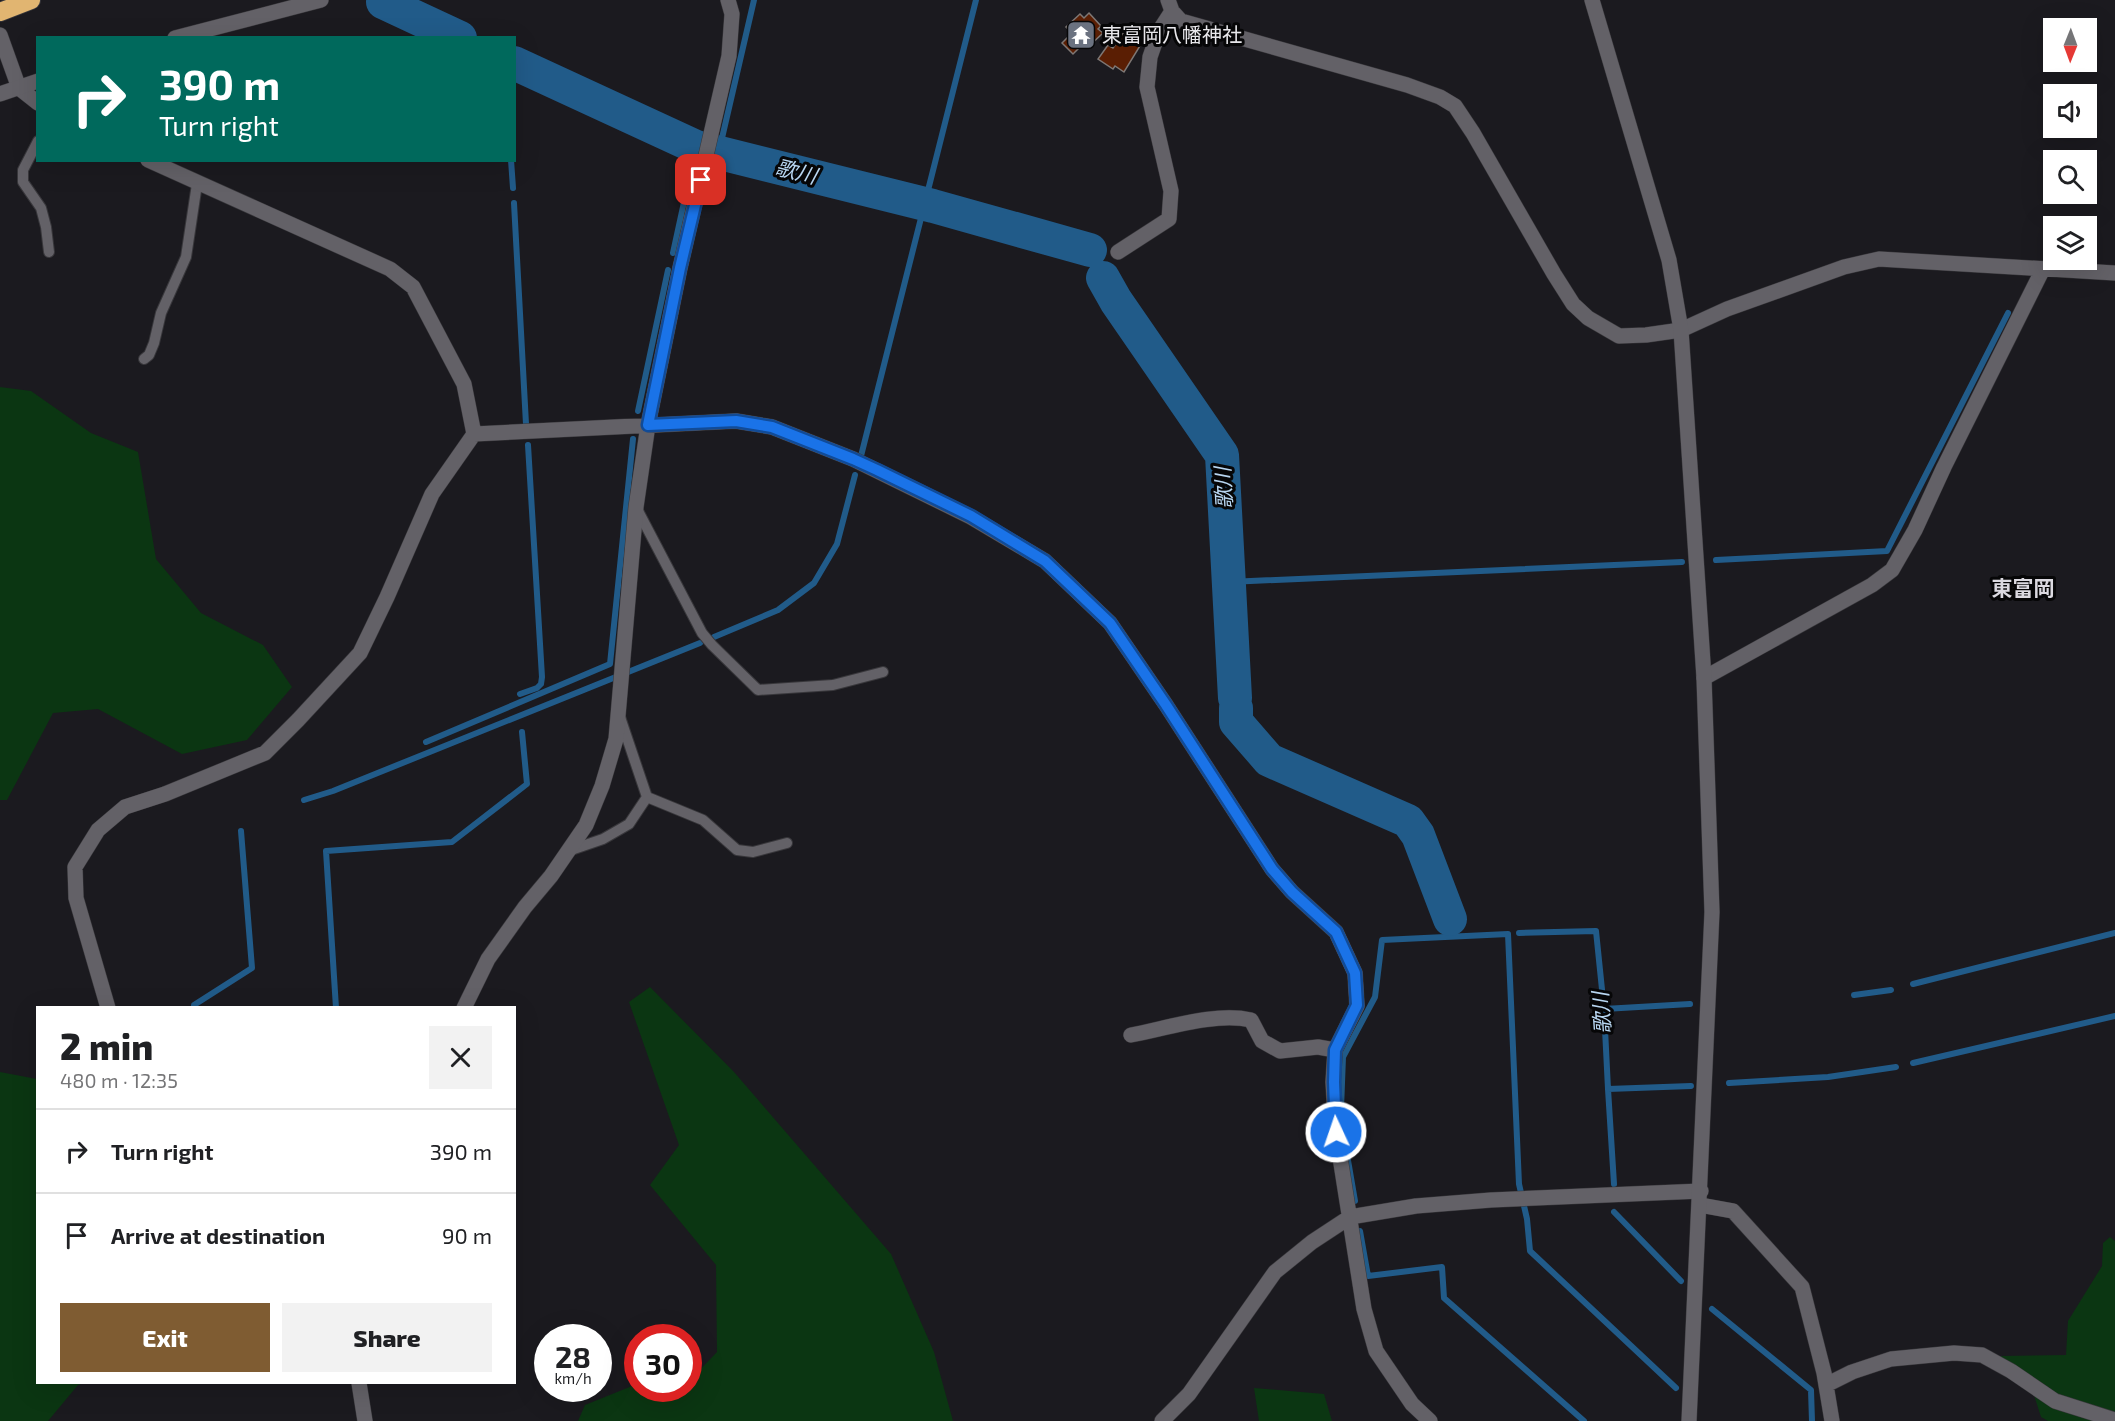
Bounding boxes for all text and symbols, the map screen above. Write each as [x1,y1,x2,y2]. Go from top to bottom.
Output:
north arrow [2043,18,2097,72]
map controls [2043,18,2097,270]
temple icon: 東富岡八幡神社 [1065,19,1097,51]
place label: 東富岡八幡神社 [1102,22,1242,46]
text: 390 m [159,58,280,108]
icon: right [60,60,138,138]
button: sound [2043,84,2097,138]
text: Turn right [159,109,279,141]
button: search [2043,150,2097,204]
water label: 歌川 [773,153,822,188]
pin [675,154,726,205]
icon: arrive [684,163,717,196]
button: layers [2043,216,2097,270]
water label: 歌川 [1209,464,1236,510]
district label: 東富岡 [1992,575,2055,600]
water label: 歌川 [1586,989,1614,1035]
text: 2 min [60,1024,153,1067]
button: close [429,1026,492,1089]
text: 480 m · 12:35 [60,1068,178,1092]
position arrow [1304,1100,1368,1164]
icon: right [60,1135,93,1168]
text: Turn right [111,1138,213,1164]
text: 390 m [430,1138,492,1164]
icon: arrive [60,1219,93,1252]
text: Arrive at destination [111,1222,325,1248]
text: 90 m [442,1222,492,1248]
button: Exit [60,1303,270,1372]
button: Share [282,1303,492,1372]
speed limit sign: 30 [624,1324,702,1402]
text: 28 [555,1338,591,1374]
text: km/h [554,1369,592,1387]

